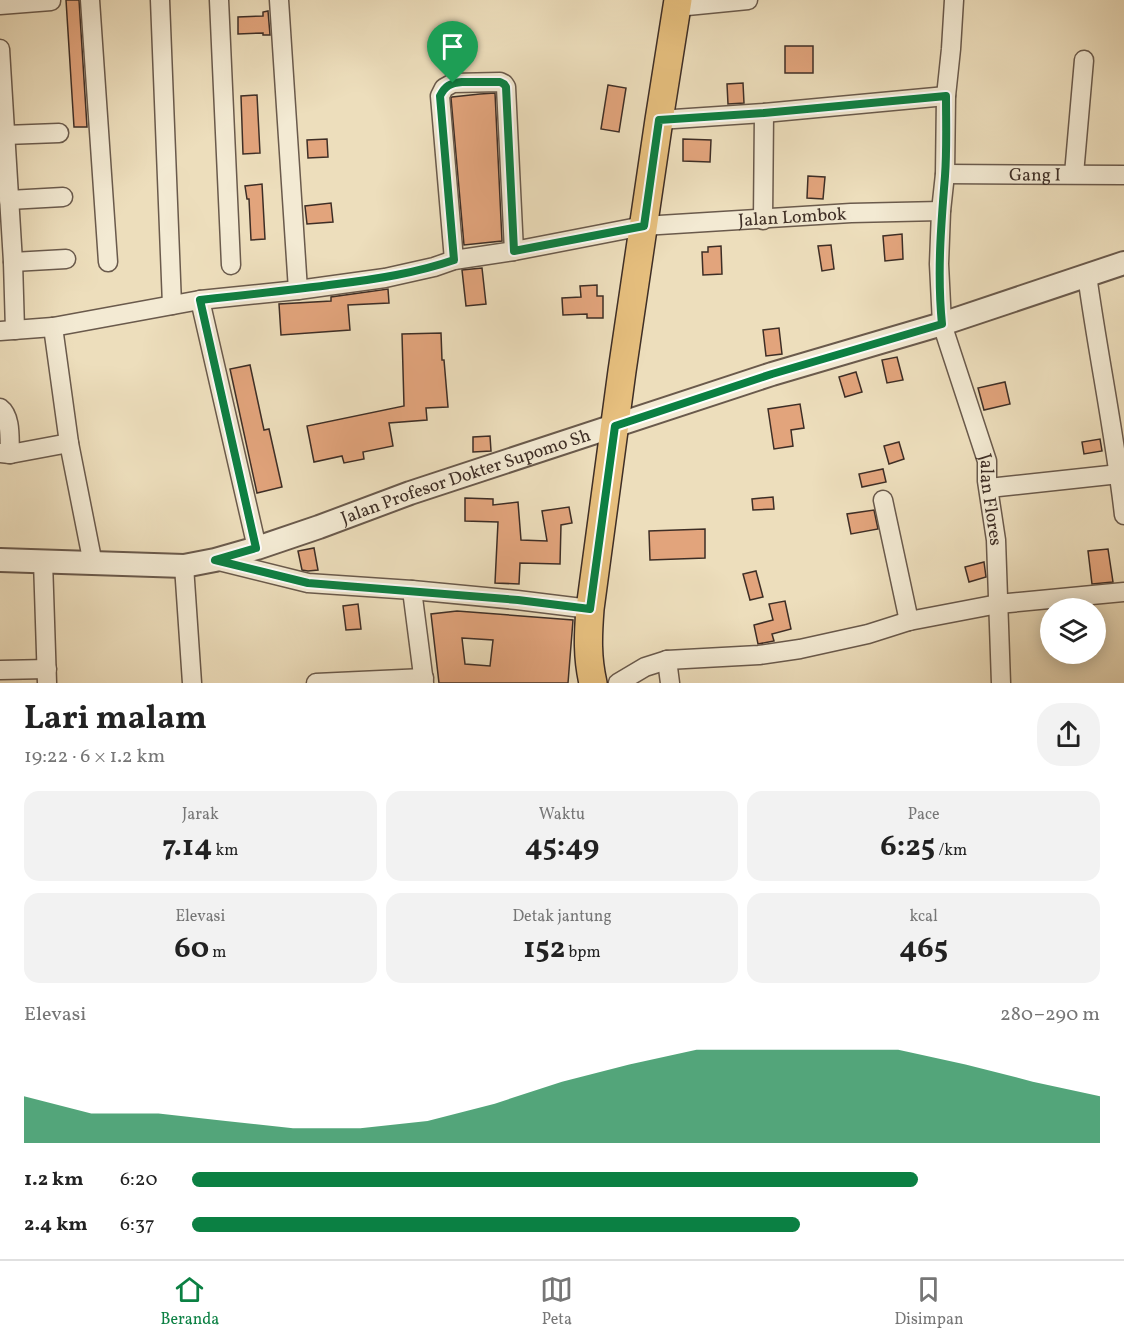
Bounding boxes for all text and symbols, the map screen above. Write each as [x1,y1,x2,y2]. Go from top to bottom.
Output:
pin [427,21,478,83]
icon: arrive [436,30,469,63]
street label: Gang I [1009,163,1061,189]
street label: Jalan Lombok [738,202,847,234]
street label: Jalan Profesor Dokter Supomo Sh [338,423,594,532]
street label: Jalan Flores [971,451,1007,546]
map controls [1040,598,1106,664]
button: layers [1040,598,1106,664]
text: Lari malam [24,697,207,743]
button: share [1037,703,1100,766]
text: 19:22 · 6 × 1.2 km [24,743,165,771]
text: Jarak [182,804,219,826]
text: Waktu [539,804,585,826]
text: Pace [908,804,940,826]
text: 7.14 [162,826,212,868]
text: 45:49 [525,826,599,868]
text: 6:25 [880,826,935,868]
text: km [212,840,238,862]
text: /km [935,840,967,862]
text: Elevasi [175,906,225,928]
text: Detak jantung [512,906,612,928]
text: kcal [909,906,938,928]
text: 60 [174,928,209,970]
text: 152 [523,928,565,970]
text: 465 [899,928,948,970]
text: m [209,942,226,964]
text: bpm [565,942,601,964]
text: Elevasi [24,1001,86,1029]
text: 280–290 m [1000,1001,1100,1029]
text: 1.2 km [24,1166,84,1194]
text: 6:20 [120,1166,157,1194]
text: 2.4 km [24,1211,88,1239]
text: 6:37 [120,1211,155,1239]
tab: Beranda [161,1273,219,1331]
tab: Peta [540,1273,573,1331]
tab: Disimpan [894,1273,963,1331]

